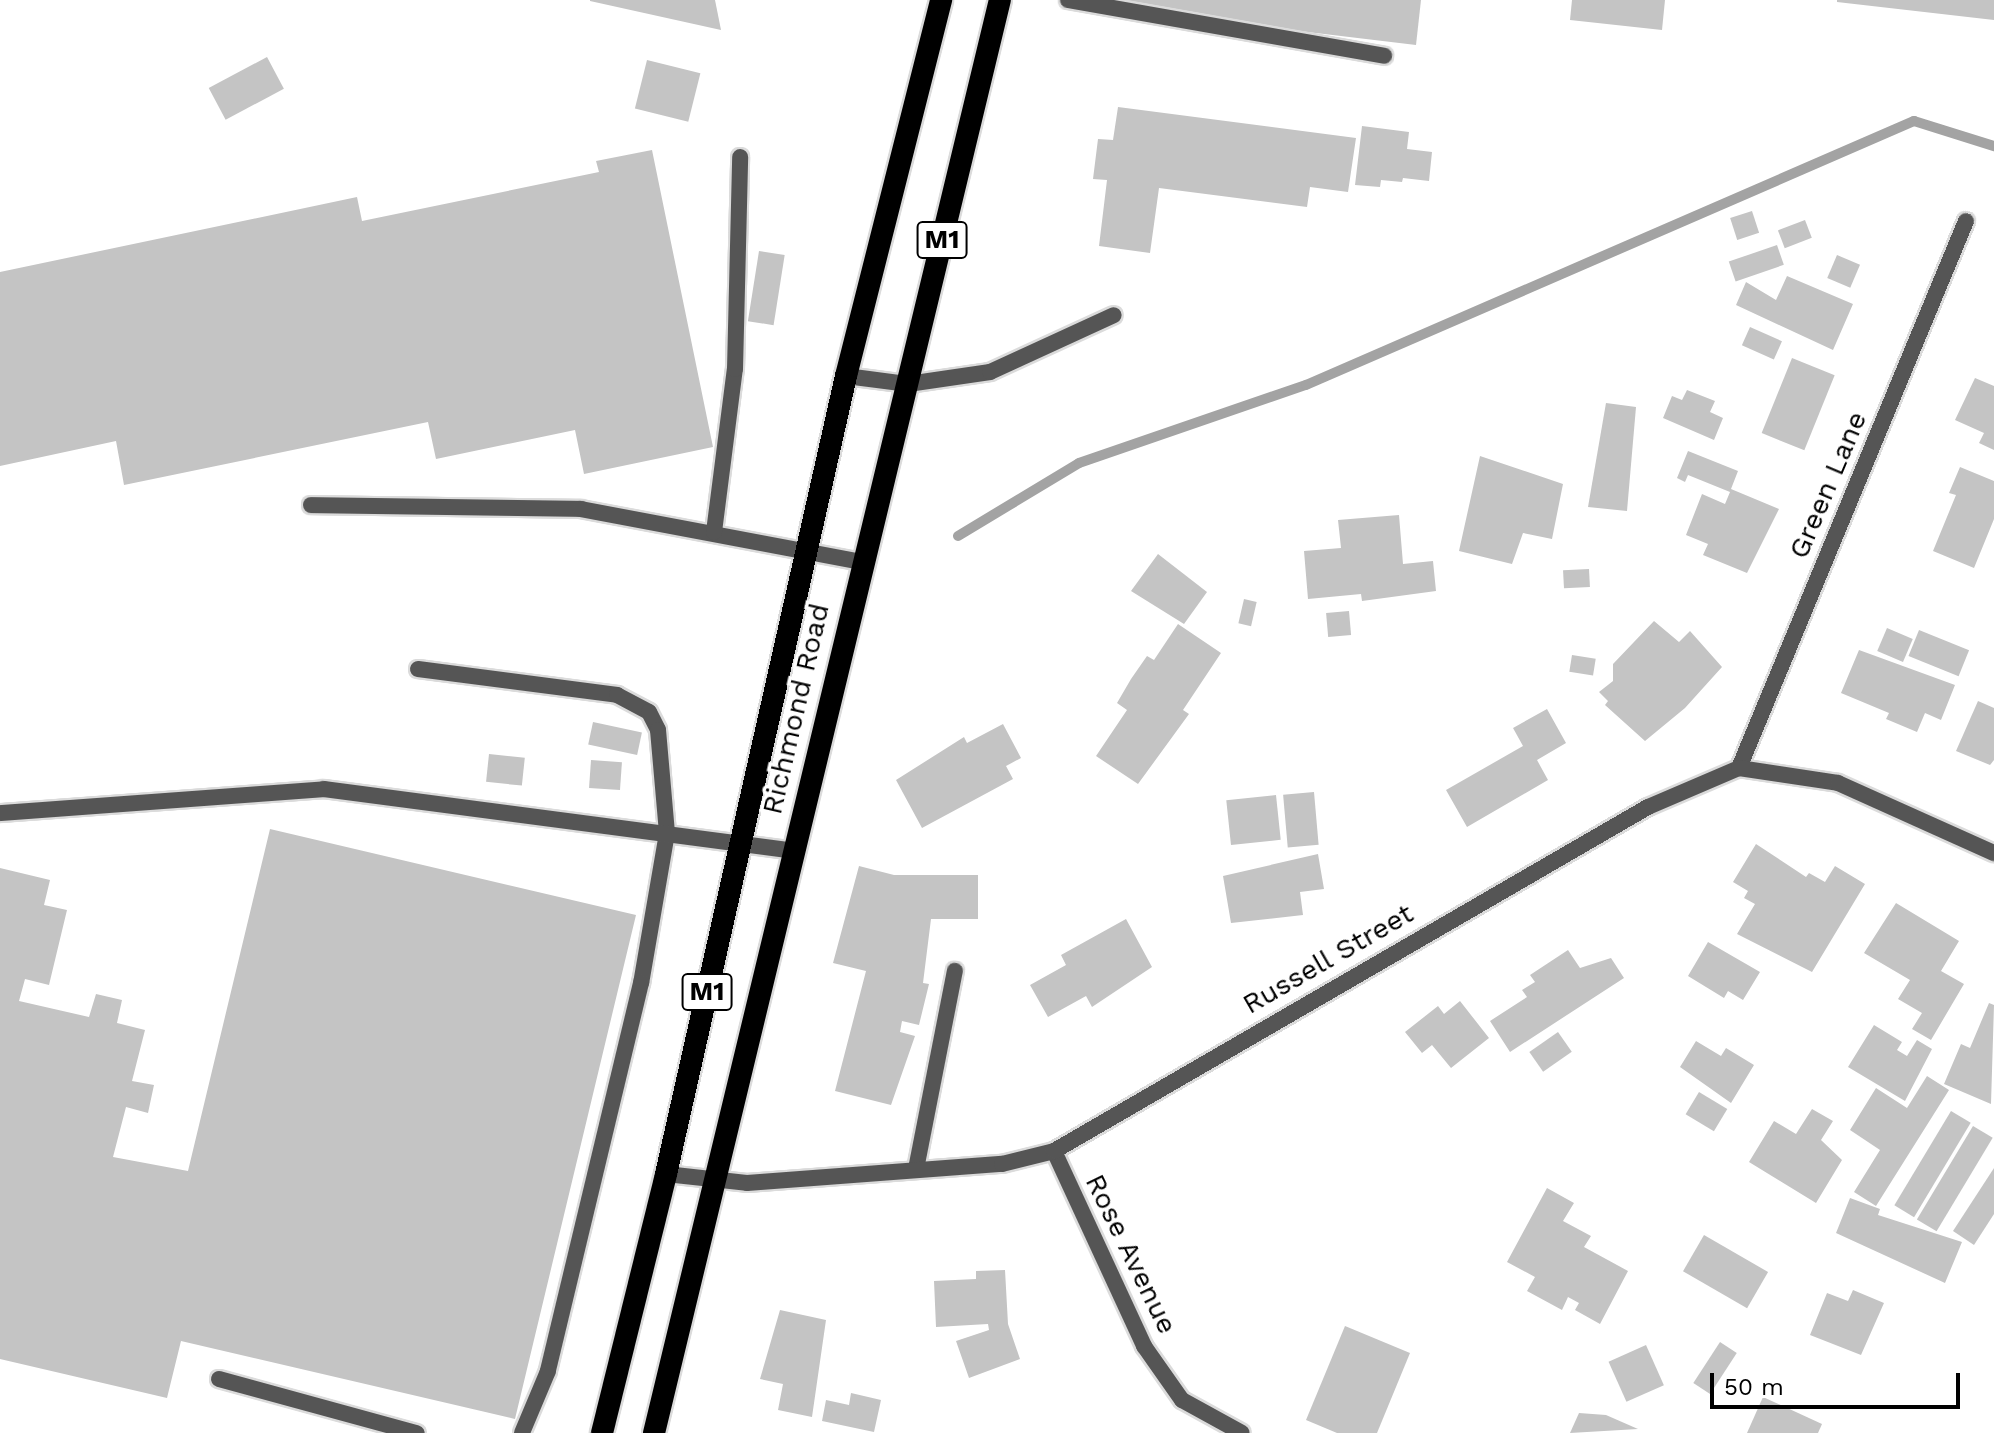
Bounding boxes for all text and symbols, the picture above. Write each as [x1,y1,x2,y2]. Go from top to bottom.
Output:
road number: M1 [916,218,968,262]
street label: Green Lane [1782,406,1874,564]
street label: Richmond Road [755,600,837,818]
street label: Russell Street [1236,896,1420,1022]
road number: M1 [681,970,733,1014]
street label: Rose Avenue [1078,1168,1184,1340]
scale bar [1714,1357,1964,1407]
text: 50 m [1724,1373,1784,1401]

